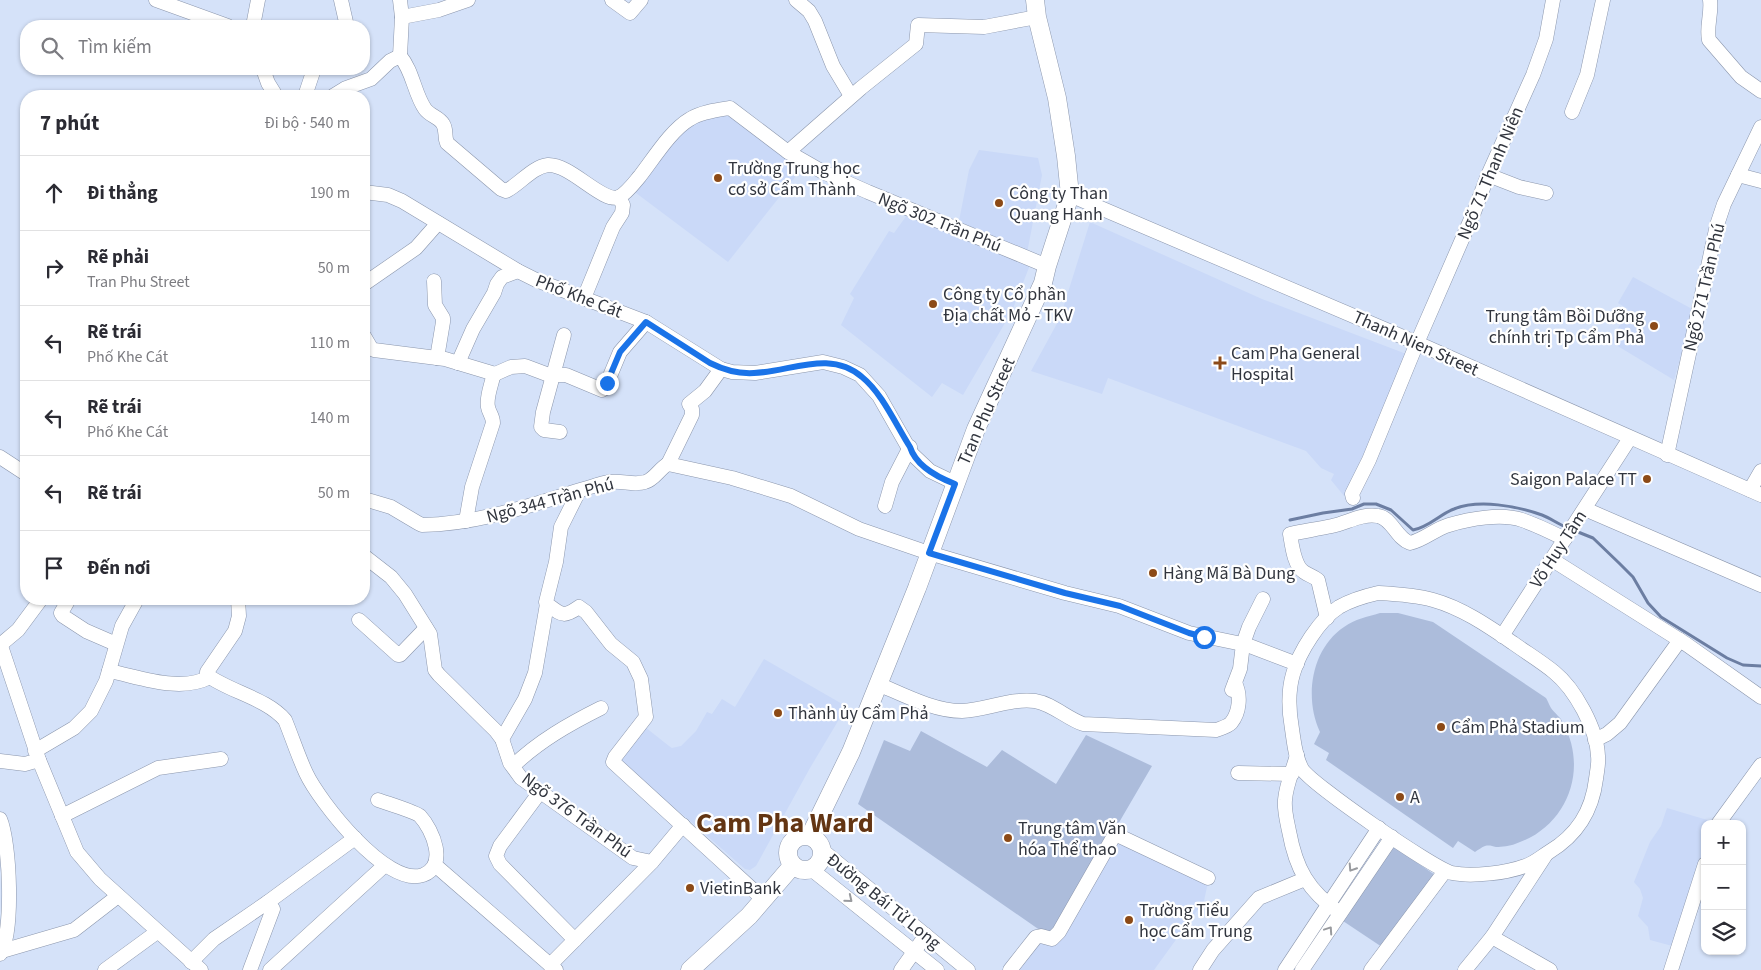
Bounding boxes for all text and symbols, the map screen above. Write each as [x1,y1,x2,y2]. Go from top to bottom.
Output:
search box [20,20,370,75]
icon: search [38,34,66,62]
text: Tìm kiếm [78,34,152,61]
street label: Ngõ 71 Thanh Niên [1451,103,1530,243]
text: 7 phút [40,108,99,138]
text: Đi bộ · 540 m [264,112,350,134]
place label: Trường Trung học cơ sở Cẩm Thành [728,156,860,202]
marker: Trường Trung học cơ sở Cẩm Thành [712,172,724,184]
icon: ahead [40,179,68,207]
text: Đi thẳng [87,180,158,207]
place label: Công ty Than Quang Hanh [1009,181,1108,227]
text: 190 m [310,182,350,204]
street label: Ngõ 302 Trần Phú [874,186,1005,259]
marker: Công ty Than Quang Hanh [993,197,1005,209]
street label: Ngõ 271 Trần Phú [1678,220,1731,354]
text: Rẽ phải [87,244,149,271]
icon: right [40,254,68,282]
text: 50 m [318,257,350,279]
street label: Phố Khe Cát [532,268,626,324]
text: Tran Phu Street [87,271,190,293]
place label: Công ty Cổ phần Địa chất Mỏ - TKV [943,282,1074,328]
marker: Công ty Cổ phần Địa chất Mỏ - TKV [927,298,939,310]
place label: Trung tâm Bồi Dưỡng chính trị Tp Cẩm Phả [1485,304,1644,350]
street label: Thanh Nien Street [1349,305,1483,382]
text: Rẽ trái [87,319,142,346]
marker: Trung tâm Bồi Dưỡng chính trị Tp Cẩm Phả [1648,320,1660,332]
icon: left [40,329,68,357]
text: 110 m [310,332,350,354]
place label: Cam Pha General Hospital [1231,341,1360,387]
text: Phố Khe Cát [87,346,168,368]
street label: Tran Phu Street [952,353,1021,469]
marker: Cam Pha General Hospital [1213,356,1227,370]
route end [596,372,619,395]
text: Rẽ trái [87,394,142,421]
icon: left [40,404,68,432]
text: 140 m [310,407,350,429]
text: Phố Khe Cát [87,421,168,443]
place label: Saigon Palace TT [1510,467,1637,492]
street label: Ngõ 344 Trần Phú [484,471,617,530]
marker: Saigon Palace TT [1641,473,1653,485]
icon: left [40,479,68,507]
text: Rẽ trái [87,480,142,507]
text: 50 m [318,482,350,504]
street label: Võ Huy Tâm [1524,505,1593,593]
icon: arrive [40,554,68,582]
text: Đến nơi [87,555,151,582]
place label: Hàng Mã Bà Dung [1163,561,1295,586]
marker: Hàng Mã Bà Dung [1147,567,1159,579]
route start [1193,626,1216,649]
place label: Thành ủy Cẩm Phả [788,701,928,726]
marker: Thành ủy Cẩm Phả [772,707,784,719]
place label: Cẩm Phả Stadium [1451,715,1585,740]
marker: Cẩm Phả Stadium [1435,721,1447,733]
street label: Ngõ 376 Trần Phú [516,767,637,864]
place label: A [1410,785,1420,810]
marker: A [1394,791,1406,803]
district label: Cam Pha Ward [696,803,874,843]
place label: Trung tâm Văn hóa Thể thao [1018,816,1126,862]
map controls [1701,820,1746,955]
button: + [1701,820,1746,865]
marker: Trung tâm Văn hóa Thể thao [1002,832,1014,844]
street label: Đường Bái Tử Long [821,847,946,955]
one-way arrow [1349,863,1358,872]
button: − [1701,865,1746,910]
place label: VietinBank [700,876,781,901]
marker: VietinBank [684,882,696,894]
one-way arrow [843,894,852,902]
place label: Trường Tiểu học Cẩm Trung [1139,898,1252,944]
button: layers [1701,910,1746,955]
marker: Trường Tiểu học Cẩm Trung [1123,914,1135,926]
one-way arrow [1323,926,1332,935]

